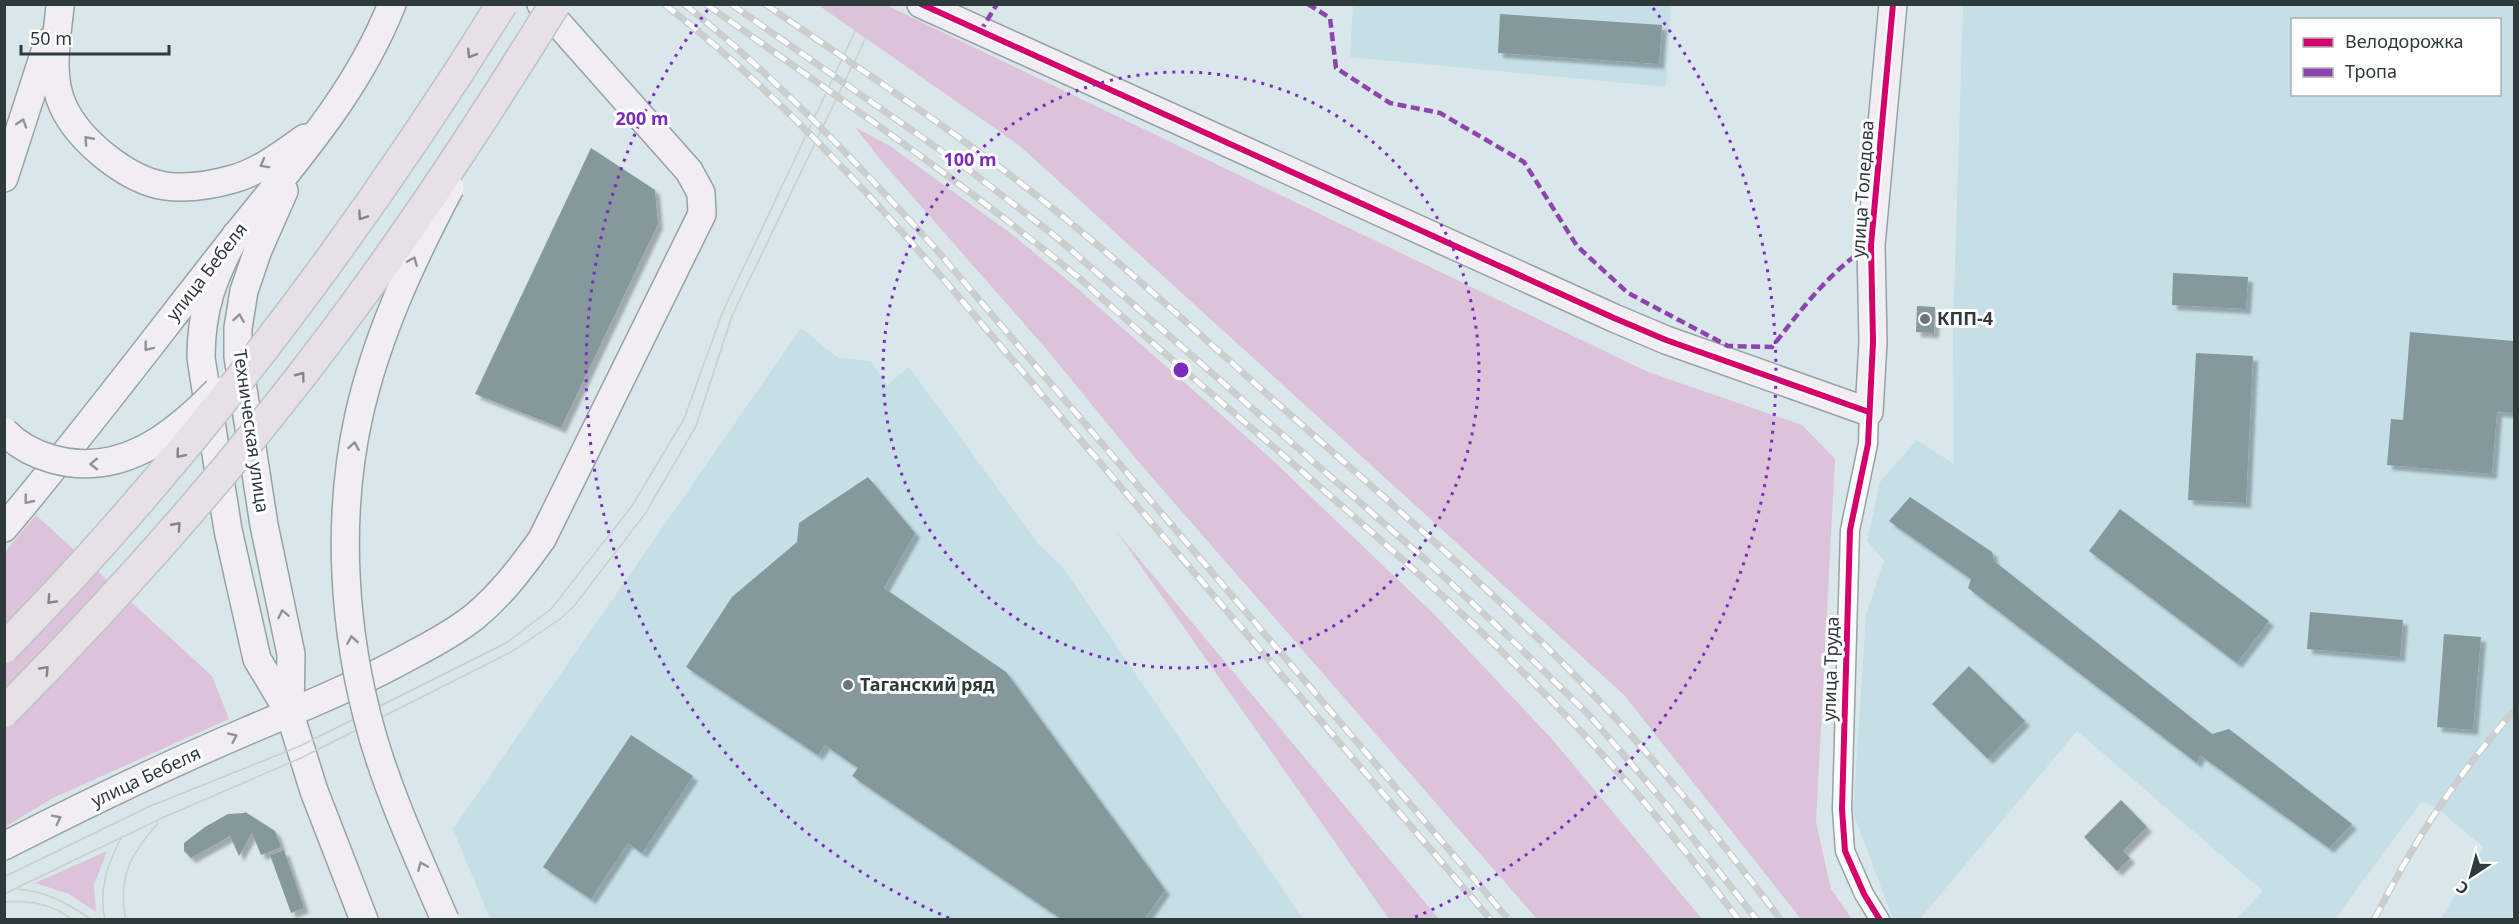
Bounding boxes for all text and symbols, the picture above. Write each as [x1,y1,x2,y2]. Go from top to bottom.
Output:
scale bar [21,18,170,56]
legend [2291,18,2501,96]
text: 50 m [30,26,72,50]
text: Велодорожка [2345,29,2463,53]
one-way arrow [467,48,479,58]
text: Тропа [2345,59,2397,83]
text: 200 m [615,106,669,130]
one-way arrow [15,118,27,129]
street label: улица Толедова [1845,119,1879,258]
one-way arrow [84,136,95,147]
text: 100 m [943,147,997,171]
one-way arrow [260,157,270,168]
one-way arrow [358,209,369,220]
street label: улица Бебеля [160,217,252,325]
one-way arrow [406,256,418,267]
place label: КПП-4 [1937,306,1993,330]
marker: КПП-4 [1918,312,1932,326]
one-way arrow [233,314,245,323]
one-way arrow [145,340,156,351]
street label: Техническая улица [229,348,275,514]
centre of rings [1171,360,1191,380]
one-way arrow [293,371,304,382]
one-way arrow [347,441,359,450]
one-way arrow [176,447,187,458]
one-way arrow [89,457,98,470]
one-way arrow [24,493,35,504]
one-way arrow [170,523,181,533]
one-way arrow [47,593,58,604]
one-way arrow [277,609,290,619]
street label: улица Труда [1816,616,1844,722]
one-way arrow [347,635,359,645]
one-way arrow [38,667,49,678]
place label: Таганский ряд [860,672,995,696]
marker: Таганский ряд [841,678,855,692]
one-way arrow [227,732,238,744]
street label: улица Бебеля [87,740,204,812]
one-way arrow [50,815,61,826]
north arrow [2441,846,2501,906]
one-way arrow [417,861,429,872]
text: С [2452,876,2473,900]

